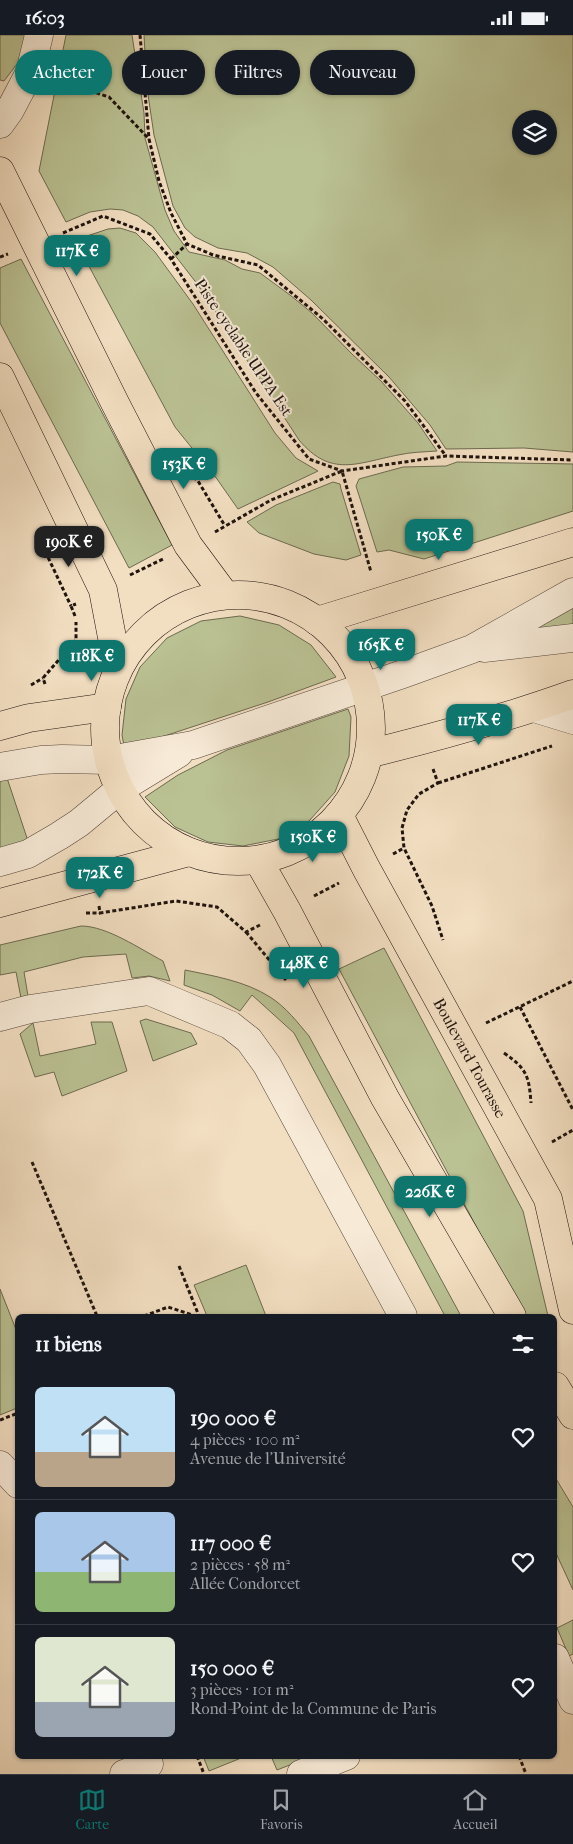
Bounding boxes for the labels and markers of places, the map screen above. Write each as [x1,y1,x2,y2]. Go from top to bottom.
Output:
pin: 117K € [36,235,118,277]
pin: 153K € [143,447,225,490]
pin: 150K € [398,519,480,561]
pin: 190K € [28,525,110,568]
pin: 165K € [340,629,422,671]
pin: 118K € [51,639,133,682]
pin: 117K € [438,703,520,746]
pin: 150K € [272,821,354,863]
pin: 172K € [59,857,141,899]
pin: 148K € [263,947,345,989]
pin: 226K € [389,1175,471,1218]

